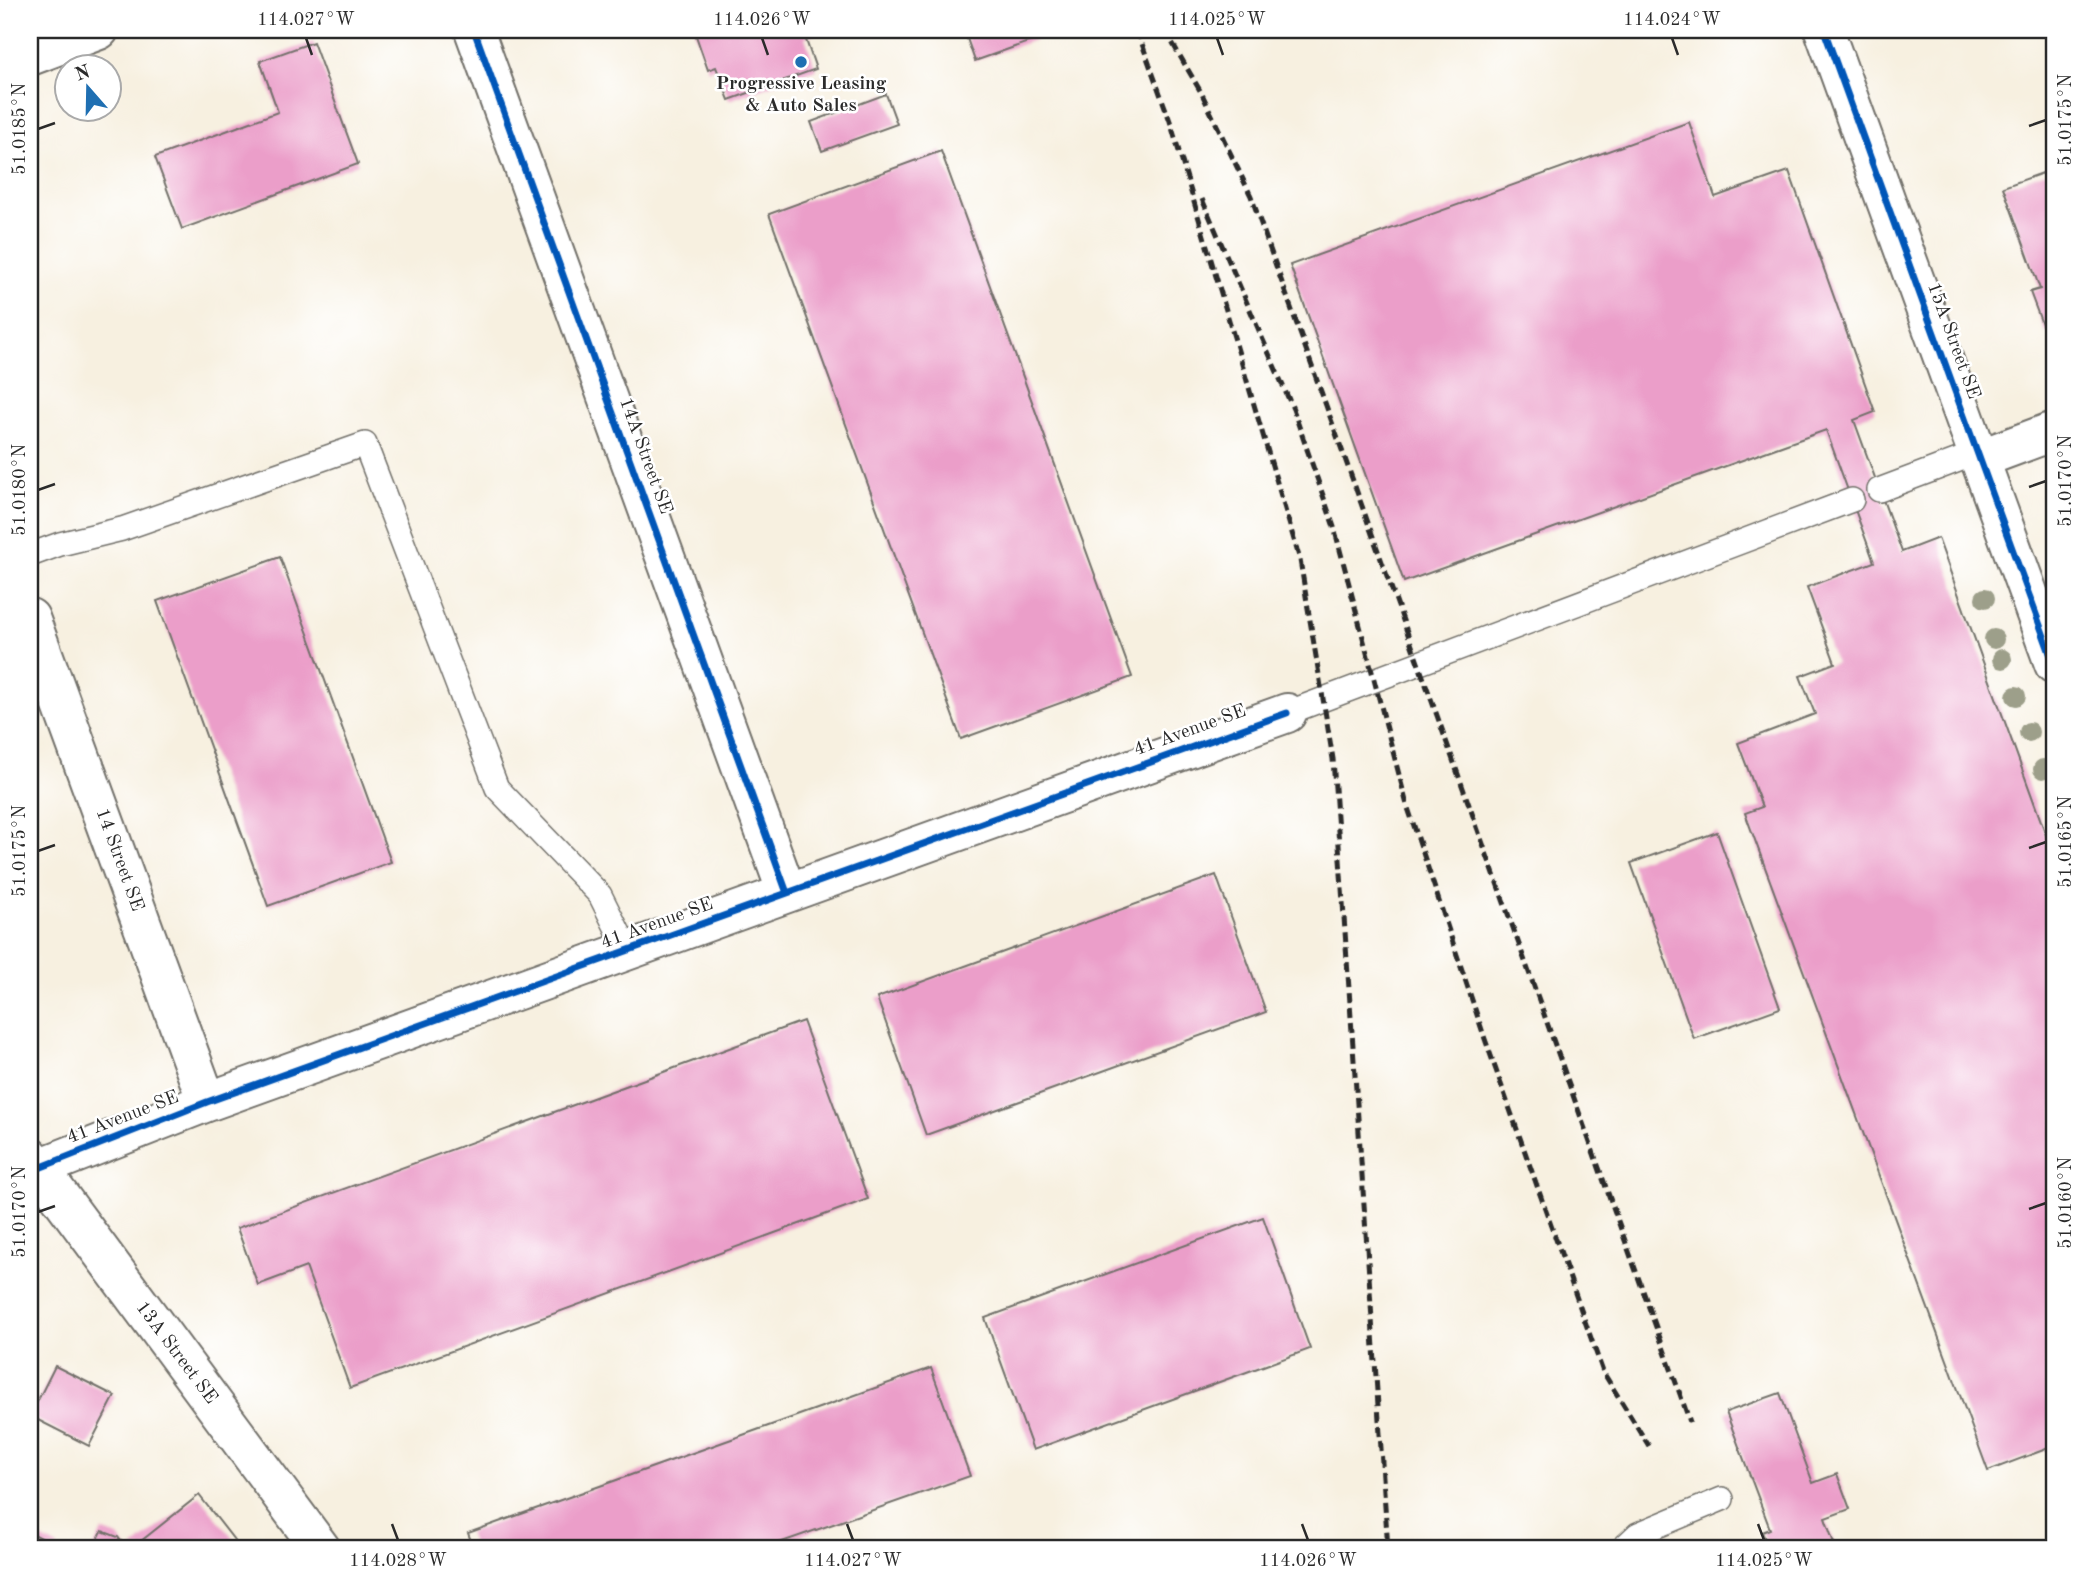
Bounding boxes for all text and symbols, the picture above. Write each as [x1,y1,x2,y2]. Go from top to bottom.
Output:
text: 114.027°W [257,11,355,29]
text: 114.026°W [713,11,811,29]
text: 114.025°W [1168,11,1266,29]
text: 114.024°W [1623,11,1721,29]
north arrow [52,52,122,122]
marker: Progressive Leasing & Auto Sales [793,54,809,70]
text: N [73,63,94,86]
text: 51.0175°N [2057,74,2075,166]
place label: Progressive Leasing & Auto Sales [716,75,887,116]
text: 51.0185°N [11,83,29,175]
street label: 15A Street SE [1923,280,1983,402]
street label: 14A Street SE [615,395,675,517]
text: 51.0170°N [2057,435,2075,527]
text: 51.0180°N [11,444,29,536]
street label: 41 Avenue SE [1131,702,1249,760]
text: 51.0165°N [2057,796,2075,888]
text: 51.0175°N [11,805,29,897]
street label: 14 Street SE [92,806,146,914]
street label: 41 Avenue SE [598,895,716,953]
street label: 41 Avenue SE [65,1088,181,1148]
text: 51.0160°N [2057,1157,2075,1249]
text: 51.0170°N [11,1166,29,1258]
street label: 13A Street SE [132,1298,220,1408]
text: 114.028°W [349,1552,447,1570]
text: 114.027°W [804,1552,902,1570]
text: 114.026°W [1259,1552,1357,1570]
text: 114.025°W [1715,1552,1813,1570]

